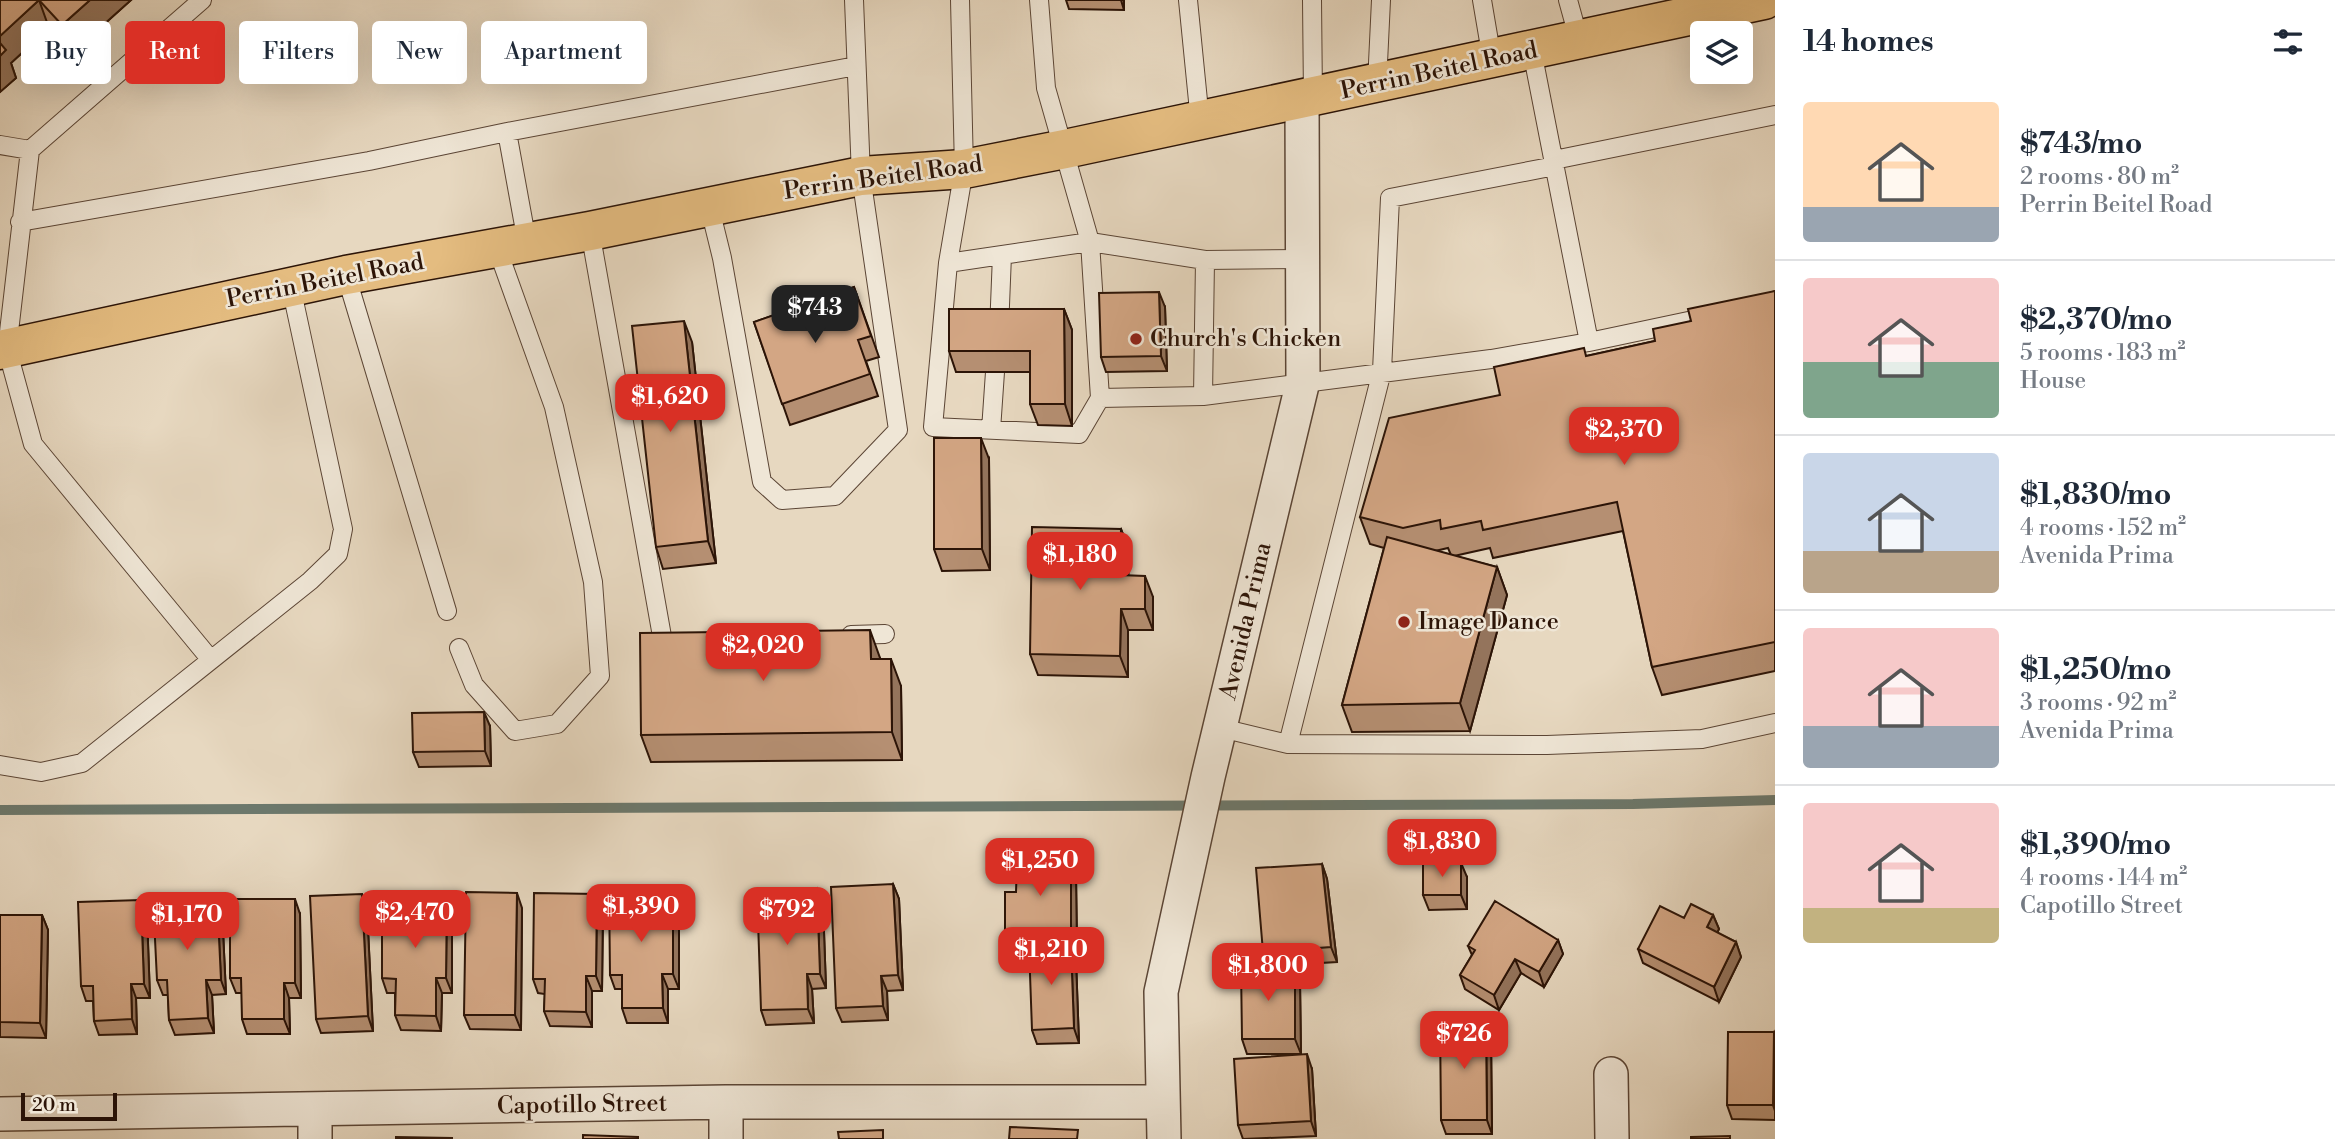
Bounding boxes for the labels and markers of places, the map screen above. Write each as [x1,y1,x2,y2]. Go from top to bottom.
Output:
pin: $743 [774,286,856,345]
place label: Church's Chicken [1150,324,1341,354]
marker: Church's Chicken [1128,331,1144,347]
pin: $1,620 [613,374,727,434]
pin: $2,370 [1567,407,1681,467]
pin: $1,180 [1023,532,1137,592]
place label: Image Dance [1418,607,1559,637]
marker: Image Dance [1396,614,1412,630]
pin: $2,020 [706,624,820,683]
pin: $1,830 [1385,820,1499,879]
pin: $1,250 [983,838,1097,898]
pin: $1,390 [584,884,698,944]
pin: $792 [746,888,828,947]
pin: $2,470 [358,890,472,950]
pin: $1,170 [130,892,244,952]
pin: $1,210 [994,928,1108,987]
pin: $1,800 [1211,944,1325,1003]
pin: $726 [1423,1012,1505,1071]

